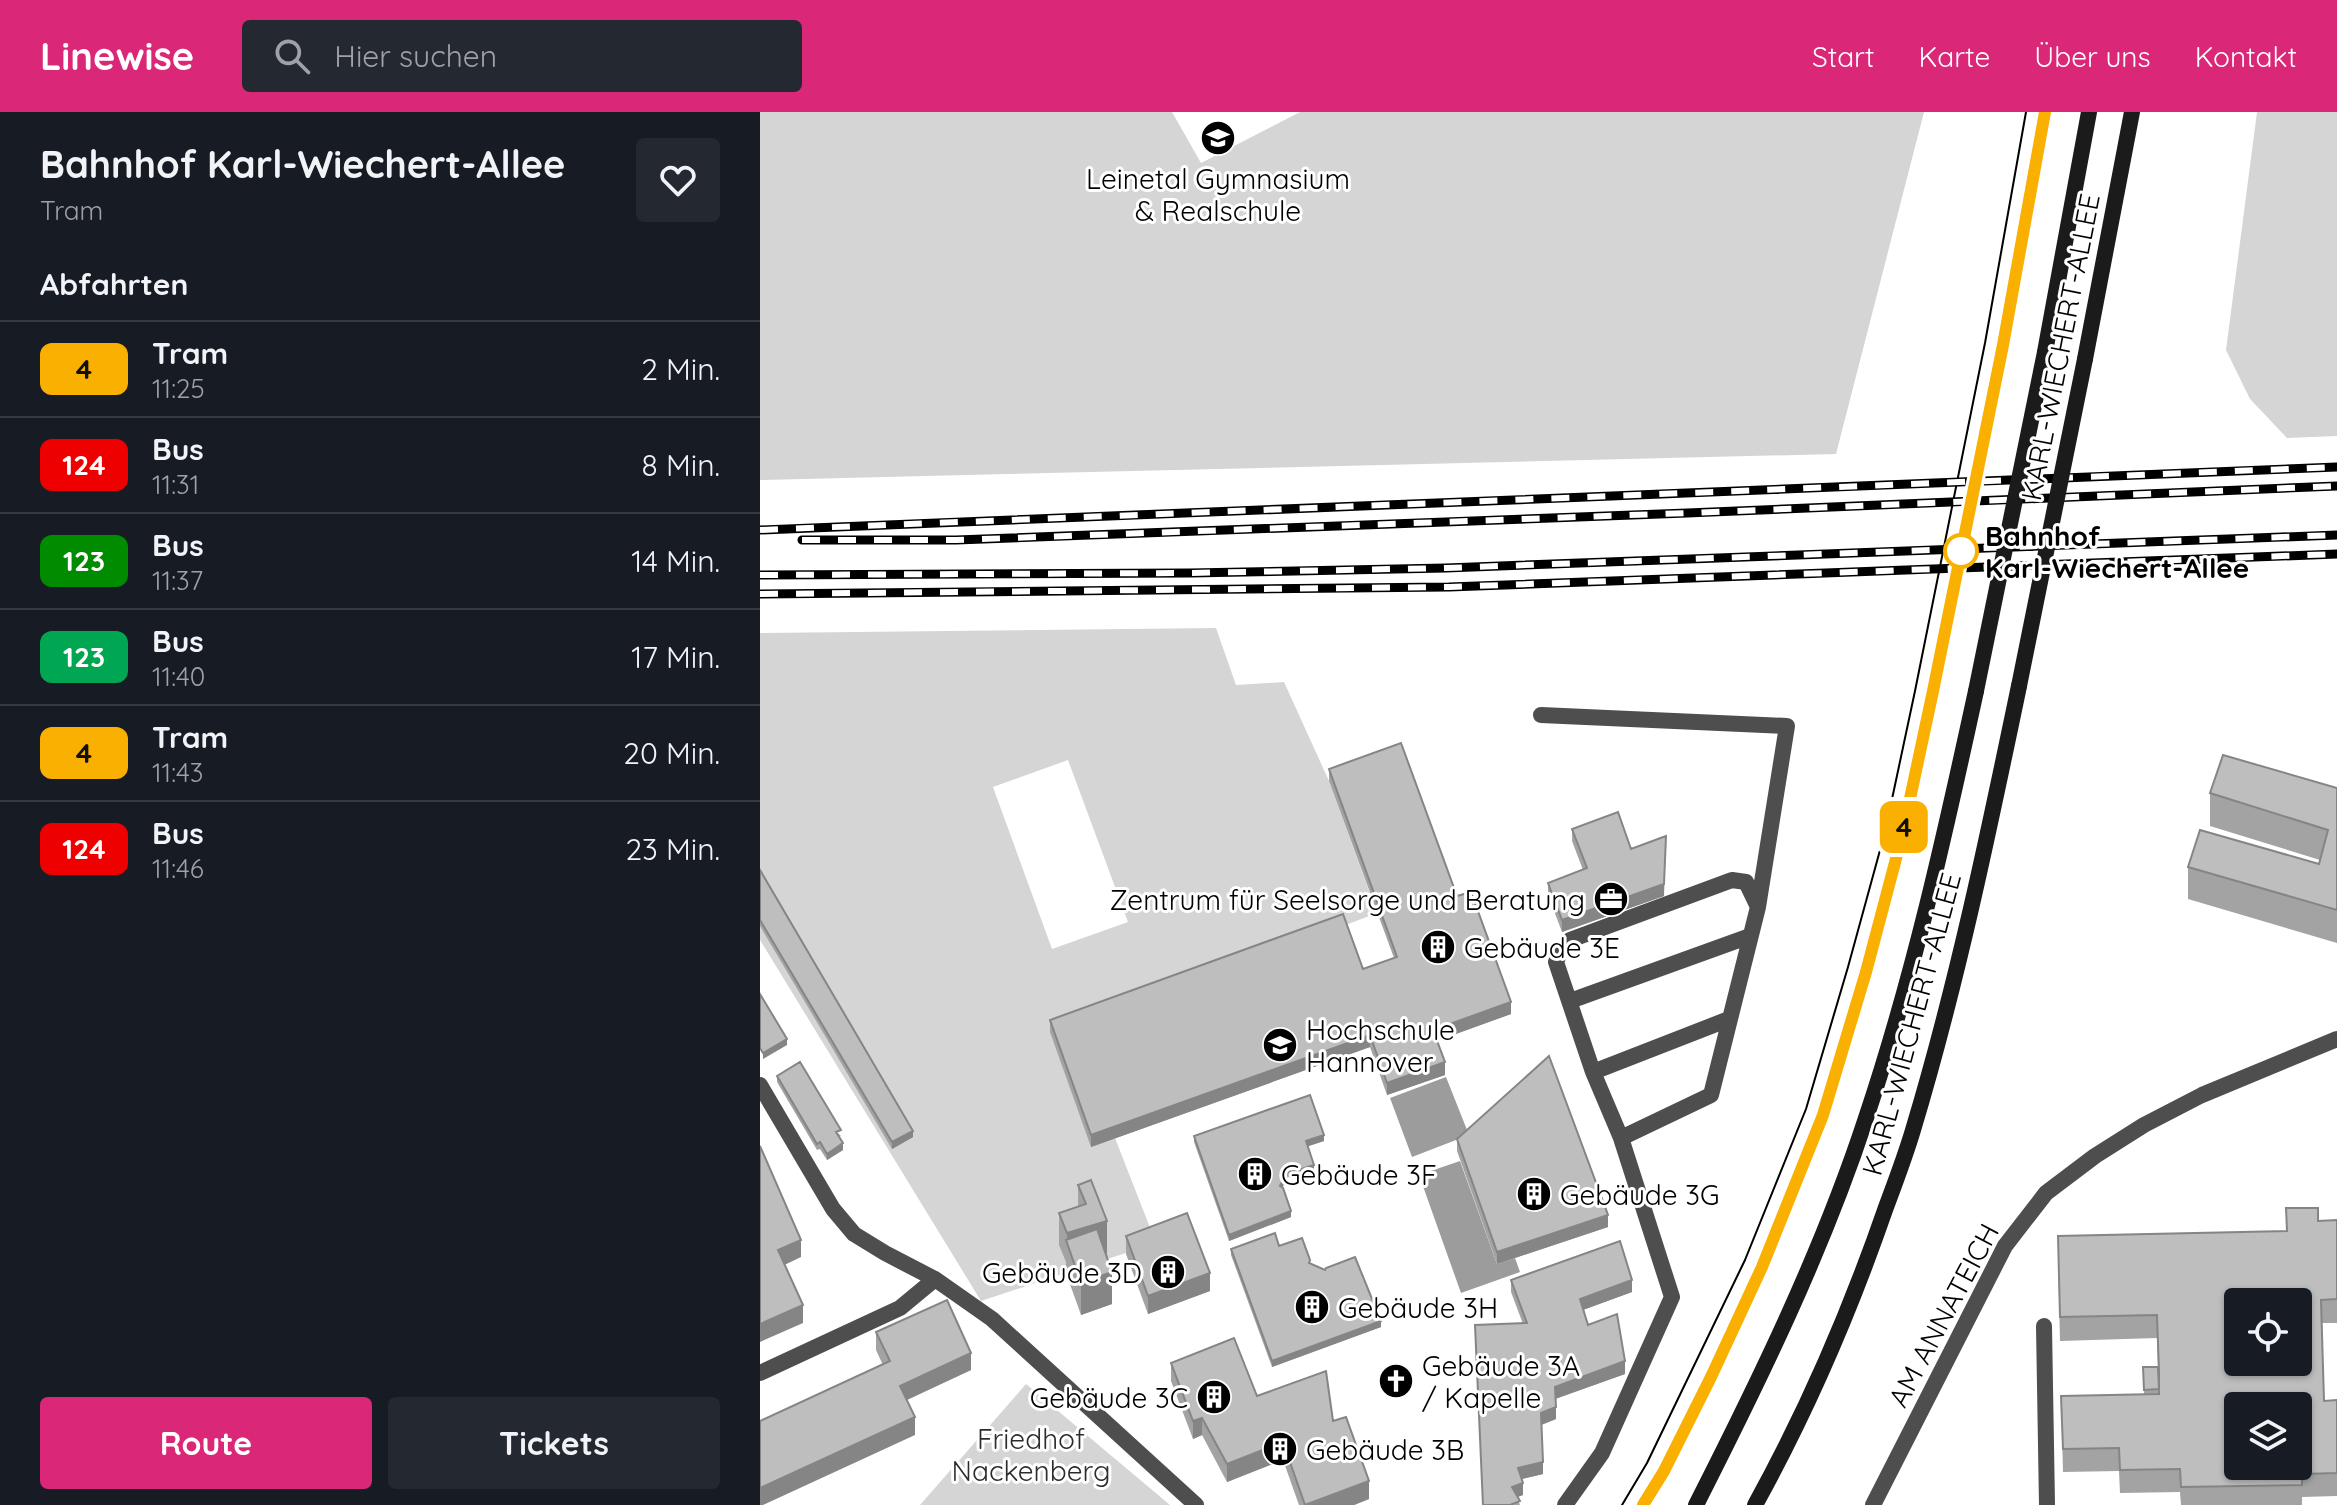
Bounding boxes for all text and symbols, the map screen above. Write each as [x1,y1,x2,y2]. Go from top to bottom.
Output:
search box [242,20,802,92]
text: Linewise [40,32,194,80]
icon: search [270,34,314,78]
text: Hier suchen [334,37,497,75]
text: Start [1812,39,1874,74]
text: Karte [1918,39,1990,74]
text: Über uns [2034,39,2151,74]
text: Kontakt [2195,39,2297,74]
school or university icon: Leinetal Gymnasium & Realschule [1199,119,1237,157]
button: heart [636,138,720,222]
text: Bahnhof Karl-Wiechert-Allee [40,140,565,188]
place label: Leinetal Gymnasium & Realschule [1086,161,1350,228]
street label: KARL-WIECHERT-ALLEE [2013,191,2107,503]
text: Tram [40,194,103,227]
text: Abfahrten [40,265,188,303]
text: Tram [152,334,228,372]
text: 2 Min. [641,350,720,388]
text: 4 [76,351,92,386]
text: 11:25 [152,372,205,405]
text: Bus [152,430,204,468]
text: 8 Min. [642,446,720,484]
text: 124 [62,447,106,482]
text: 11:31 [152,468,199,501]
place label: Bahnhof Karl-Wiechert-Allee [1985,518,2249,585]
text: Bus [152,526,204,564]
marker: Bahnhof Karl-Wiechert-Allee [1944,534,1978,568]
text: 14 Min. [631,542,720,580]
text: 123 [63,543,105,578]
text: 11:37 [152,564,203,597]
text: Bus [152,622,204,660]
text: 17 Min. [631,638,720,676]
text: 123 [63,639,105,674]
text: 11:40 [152,660,205,693]
text: Tram [152,718,228,756]
text: 20 Min. [623,734,720,772]
text: 4 [76,735,92,770]
text: 11:43 [152,756,203,789]
line badge: 4 [1878,801,1930,853]
text: 4 [1896,809,1912,844]
text: Bus [152,814,204,852]
text: 23 Min. [625,830,720,868]
text: 124 [62,831,106,866]
text: 11:46 [152,852,204,885]
street label: KARL-WIECHERT-ALLEE [1854,869,1968,1179]
office icon: Zentrum für Seelsorge und Beratung [1592,880,1630,918]
place label: Zentrum für Seelsorge und Beratung [1109,882,1585,917]
building icon: Gebäude 3E [1419,928,1457,966]
place label: Gebäude 3E [1464,930,1620,965]
place label: Hochschule Hannover [1306,1012,1455,1079]
school or university icon: Hochschule Hannover [1261,1026,1299,1064]
building icon: Gebäude 3F [1236,1155,1274,1193]
place label: Gebäude 3F [1281,1157,1437,1192]
building icon: Gebäude 3G [1515,1175,1553,1213]
place label: Gebäude 3G [1560,1177,1719,1212]
street label: AM ANNATEICH [1880,1217,2006,1413]
building icon: Gebäude 3D [1149,1253,1187,1291]
place label: Gebäude 3D [982,1255,1142,1290]
building icon: Gebäude 3H [1293,1288,1331,1326]
map controls [2224,1288,2312,1480]
button: locate [2224,1288,2312,1376]
place label: Gebäude 3H [1338,1290,1498,1325]
place label: Gebäude 3A / Kapelle [1422,1348,1580,1415]
church icon: Gebäude 3A / Kapelle [1377,1362,1415,1400]
building icon: Gebäude 3C [1195,1378,1233,1416]
place label: Gebäude 3C [1030,1380,1188,1415]
button: layers [2224,1392,2312,1480]
button: Route [40,1397,372,1489]
button: Tickets [388,1397,720,1489]
park label: Friedhof Nackenberg [952,1421,1110,1488]
building icon: Gebäude 3B [1261,1430,1299,1468]
place label: Gebäude 3B [1306,1432,1464,1467]

